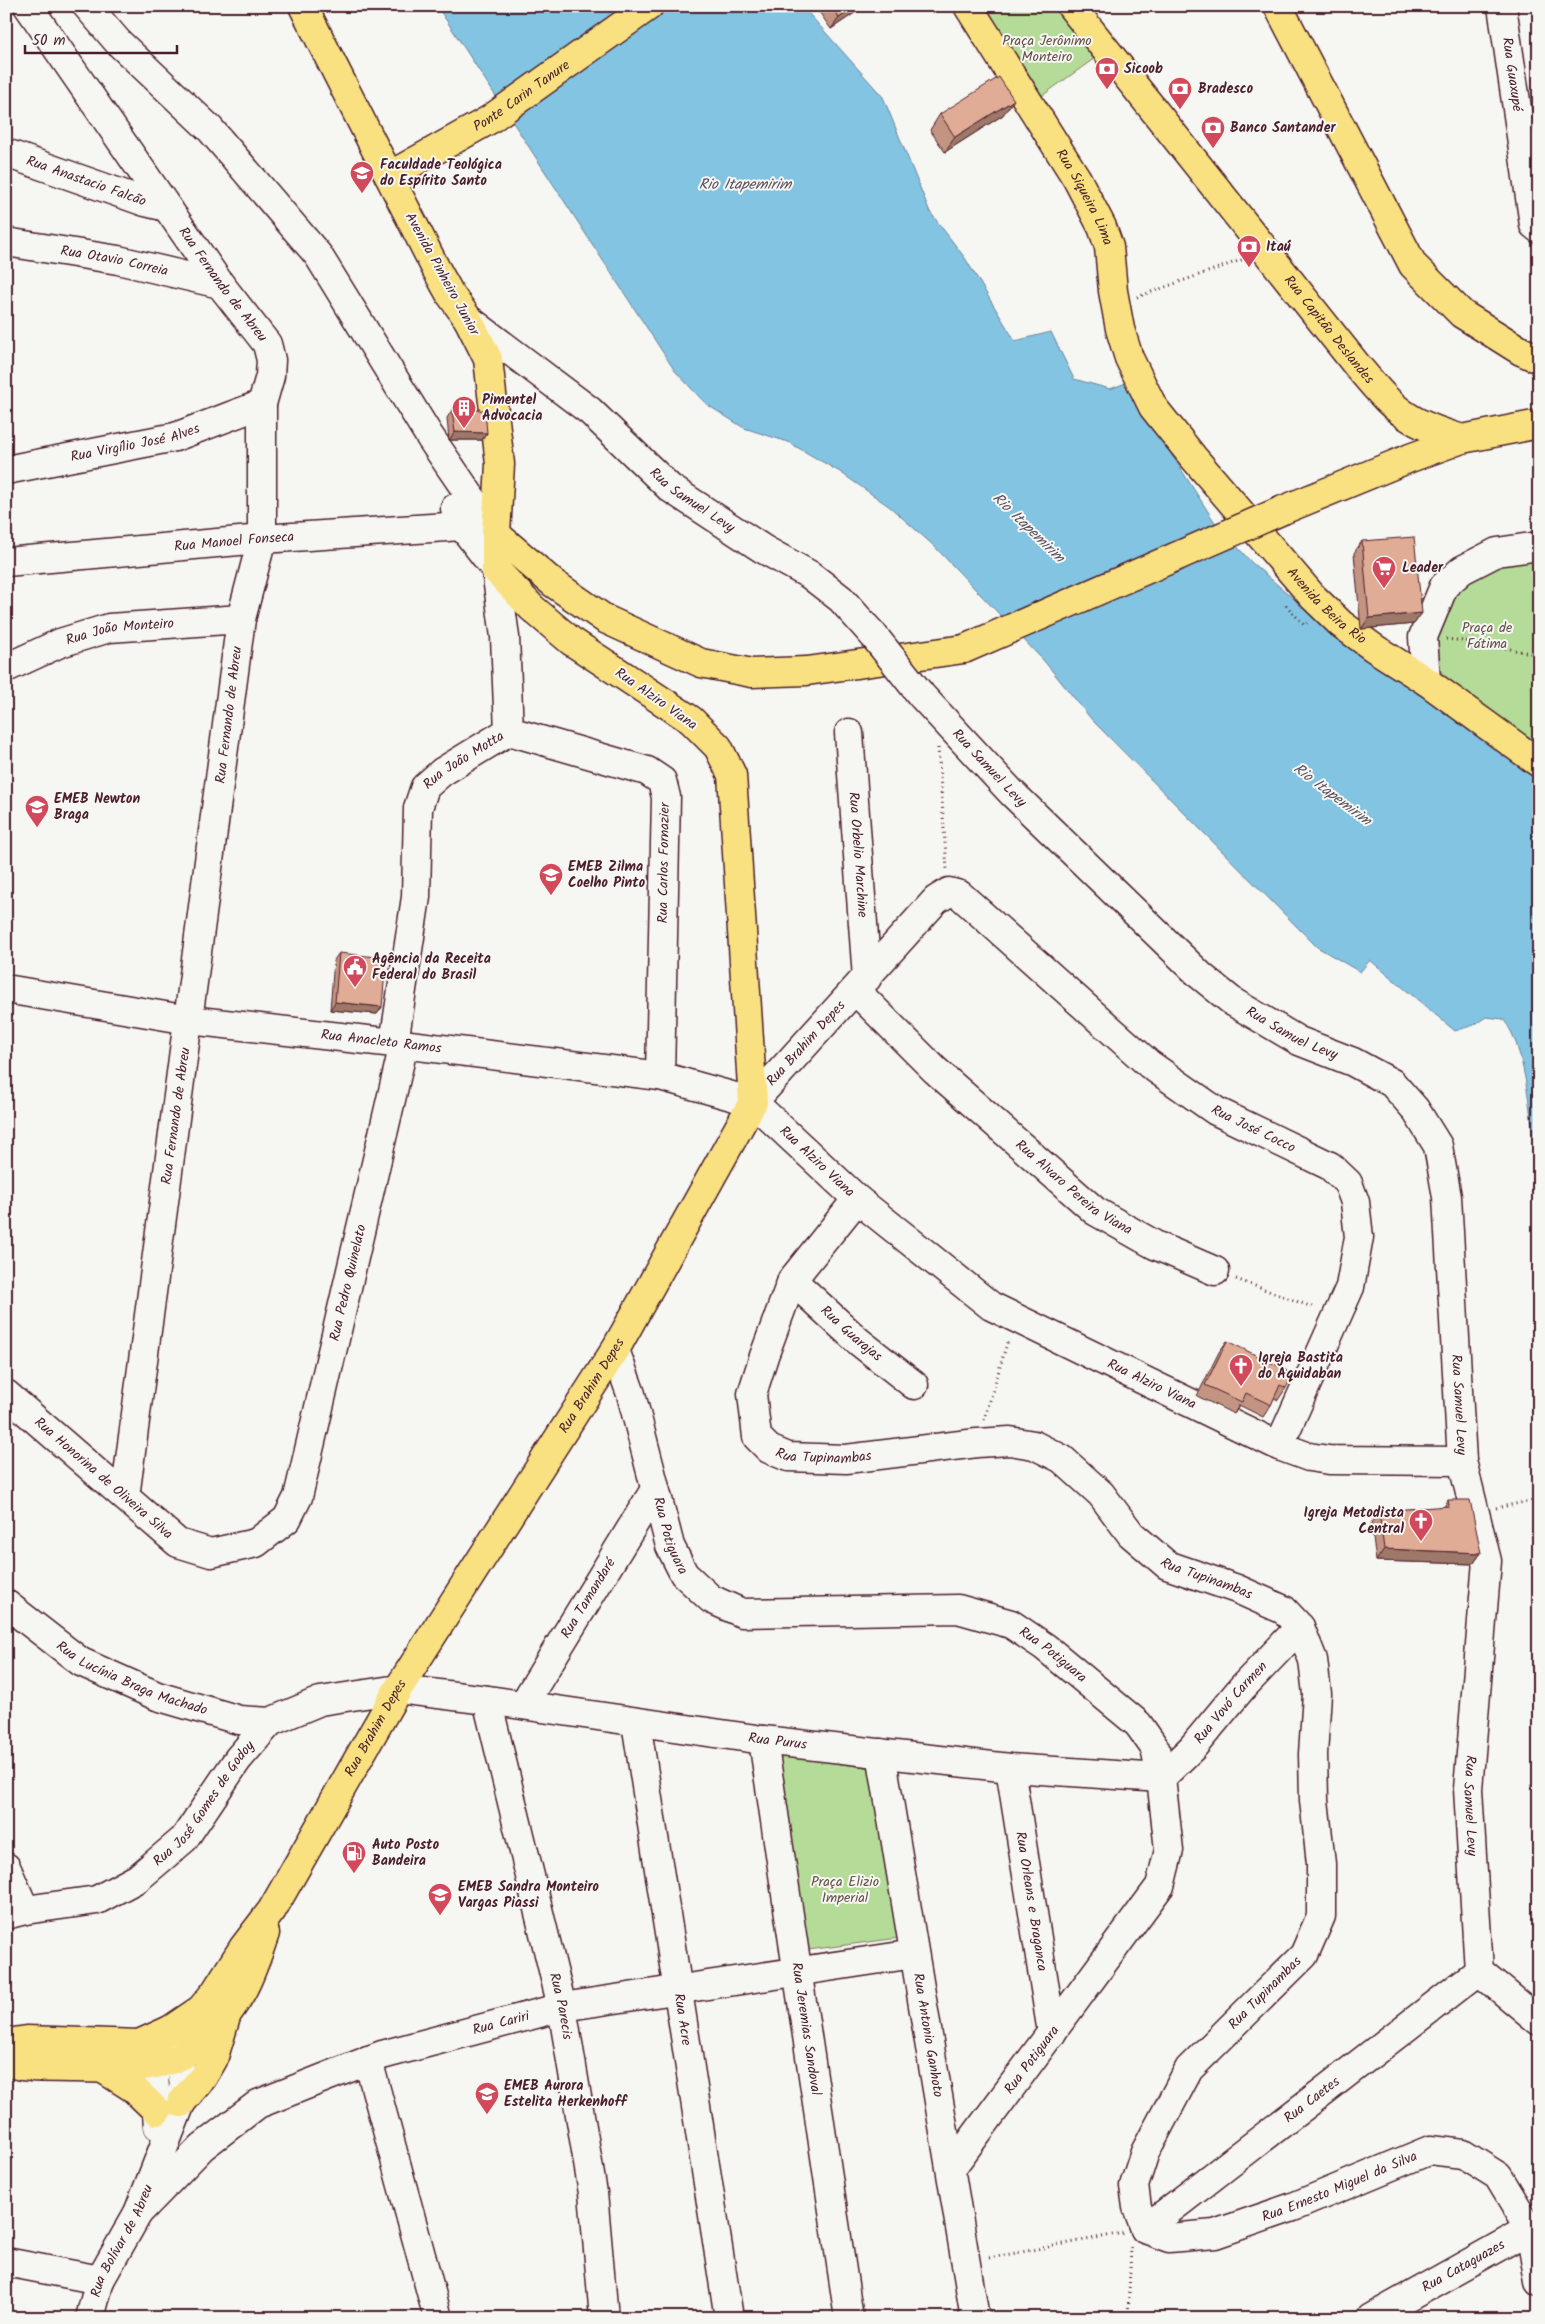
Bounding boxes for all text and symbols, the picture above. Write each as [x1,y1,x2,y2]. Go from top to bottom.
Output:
scale bar [25,22,178,54]
text: 50 m [32,29,66,53]
park label: Praça Jerônimo Monteiro [1002,30,1092,68]
street label: Rua Guaxupé [1496,36,1528,114]
street label: Ponte Carin Tanure [469,54,575,138]
bank icon: Sicoob [1094,56,1120,90]
place label: Sicoob [1124,58,1163,80]
bank icon: Bradesco [1167,76,1193,110]
place label: Bradesco [1198,78,1254,100]
bank icon: Banco Santander [1200,115,1226,149]
place label: Banco Santander [1230,117,1336,139]
street label: Rua Siqueira Lima [1050,145,1119,248]
street label: Rua Anastacio Falcão [23,150,149,213]
place label: Faculdade Teológica do Espírito Santo [380,154,502,192]
school or university icon: Faculdade Teológica do Espírito Santo [349,160,375,194]
water label: Rio Itapemirim [699,173,792,197]
street label: Avenida Pinheiro Junior [399,208,486,341]
street label: Rua Fernando de Abreu [173,223,273,347]
bank icon: Itaú [1236,234,1262,268]
place label: Itaú [1266,236,1292,258]
street label: Rua Otavio Correia [59,240,170,282]
street label: Rua Capitão Deslandes [1278,271,1379,389]
place label: Pimentel Advocacia [482,389,542,427]
building icon: Pimentel Advocacia [451,395,477,429]
street label: Rua Virgílio José Alves [69,418,203,468]
street label: Rua Samuel Levy [644,463,740,539]
water label: Rio Itapemirim [986,487,1070,570]
street label: Rua Manoel Fonseca [173,526,295,558]
supermarket icon: Leader [1371,555,1397,589]
place label: Leader [1402,557,1444,579]
street label: Avenida Beira Rio [1281,563,1371,650]
street label: Rua João Monteiro [63,613,175,652]
park label: Praça de Fátima [1462,617,1513,655]
street label: Rua Fernando de Abreu [210,645,248,785]
street label: Rua Alziro Viana [610,662,702,736]
street label: Rua Samuel Levy [947,724,1032,813]
street label: Rua João Motta [418,725,509,795]
water label: Rio Itapemirim [1288,758,1377,833]
place label: EMEB Newton Braga [54,788,140,826]
street label: Rua Orbelio Marchine [842,791,874,919]
school or university icon: EMEB Newton Braga [24,794,50,828]
street label: Rua Carlos Fornazier [652,801,676,924]
place label: EMEB Zilma Coelho Pinto [568,856,646,894]
school or university icon: EMEB Zilma Coelho Pinto [538,862,564,896]
place label: Agência da Receita Federal do Brasil [372,948,491,986]
public building icon: Agência da Receita Federal do Brasil [342,954,368,988]
street label: Rua Brahim Depes [761,996,851,1091]
street label: Rua Samuel Levy [1242,1001,1341,1066]
street label: Rua Anacleto Ramos [320,1024,443,1060]
street label: Rua Fernando de Abreu [155,1046,197,1186]
street label: Rua José Cocco [1206,1100,1299,1159]
street label: Rua Alziro Viana [774,1121,860,1203]
street label: Rua Alvaro Pereira Viana [1010,1134,1136,1241]
street label: Rua Pedro Quinelato [324,1222,372,1343]
street label: Rua Guarajas [815,1300,887,1367]
street label: Rua Brahim Depes [553,1334,630,1438]
place label: Igreja Bastita do Aquidaban [1258,1347,1343,1385]
street label: Rua Alziro Viana [1104,1353,1200,1415]
church icon: Igreja Bastita do Aquidaban [1228,1353,1254,1387]
street label: Rua Samuel Levy [1445,1354,1473,1456]
street label: Rua Honorina de Oliveira Silva [29,1412,178,1545]
street label: Rua Tupinambas [772,1442,873,1471]
street label: Rua Potiguara [647,1495,694,1578]
place label: Igreja Metodista Central [1304,1502,1404,1540]
church icon: Igreja Metodista Central [1408,1508,1434,1542]
street label: Rua Tupinambas [1155,1552,1256,1606]
street label: Rua Tamandaré [555,1553,622,1643]
street label: Rua Potiguara [1014,1621,1092,1688]
street label: Rua Lucínia Braga Machado [51,1636,210,1721]
street label: Rua Vovó Carmen [1189,1656,1273,1749]
street label: Rua Brahim Depes [339,1675,412,1781]
street label: Rua Purus [747,1727,808,1756]
street label: Rua José Gomes de Godoy [148,1736,260,1872]
street label: Rua Samuel Levy [1457,1754,1483,1857]
street label: Rua Orleans e Braganca [1009,1830,1053,1973]
place label: Auto Posto Bandeira [372,1834,440,1872]
fuel station icon: Auto Posto Bandeira [341,1840,367,1874]
park label: Praça Elizio Imperial [811,1871,879,1909]
place label: EMEB Sandra Monteiro Vargas Piassi [458,1876,599,1914]
school or university icon: EMEB Sandra Monteiro Vargas Piassi [427,1882,453,1916]
street label: Rua Tupinambas [1223,1951,1307,2035]
street label: Rua Jeremias Sandoval [785,1961,827,2097]
street label: Rua Parecis [543,1970,578,2041]
street label: Rua Antonio Ganhoto [907,1971,949,2099]
street label: Rua Acre [667,1992,697,2048]
street label: Rua Cariri [470,2005,532,2041]
street label: Rua Potiguara [999,2021,1065,2099]
street label: Rua Caetes [1279,2071,1345,2129]
place label: EMEB Aurora Estelita Herkenhoff [504,2075,628,2113]
school or university icon: EMEB Aurora Estelita Herkenhoff [474,2081,500,2115]
street label: Rua Ernesto Miguel da Silva [1259,2145,1421,2228]
street label: Rua Bolívar de Abreu [85,2181,159,2300]
street label: Rua Cataguazes [1418,2234,1509,2298]

